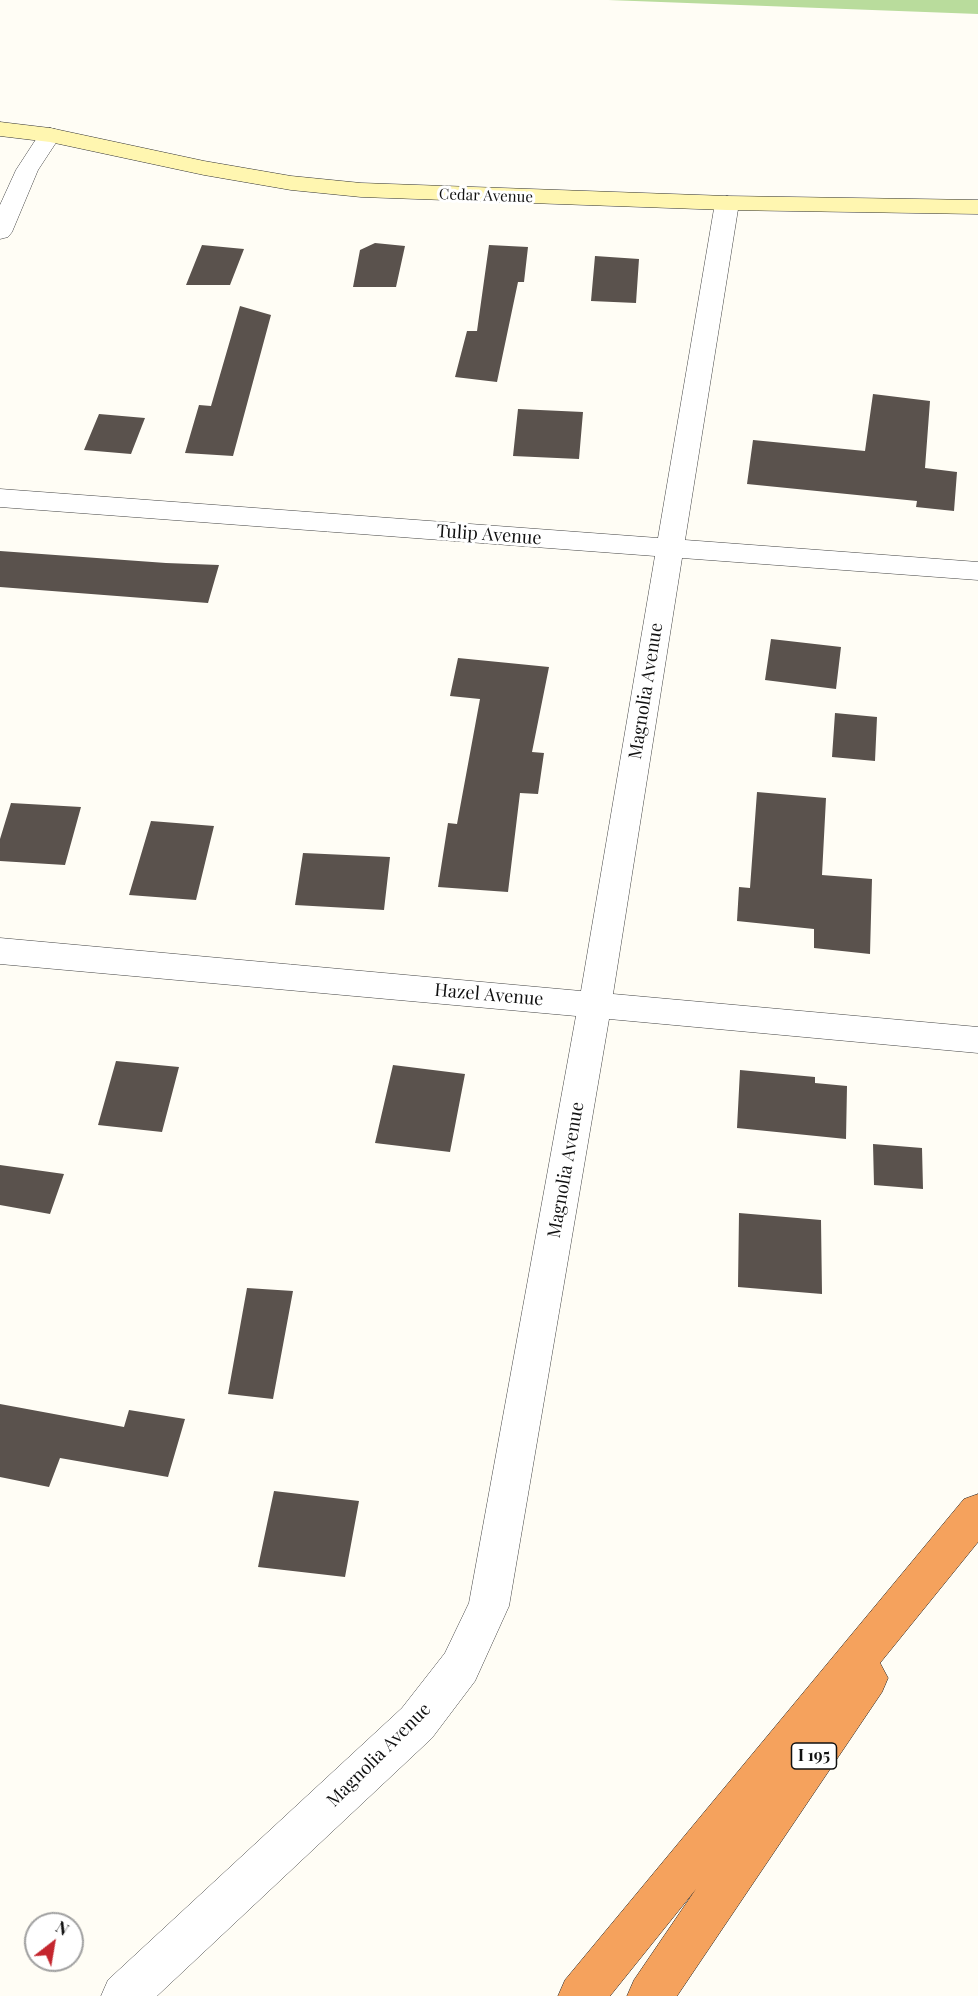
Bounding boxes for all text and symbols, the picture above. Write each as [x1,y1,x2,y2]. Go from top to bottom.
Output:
street label: Cedar Avenue [439,185,533,207]
street label: Tulip Avenue [436,521,542,549]
street label: Magnolia Avenue [625,621,667,761]
street label: Hazel Avenue [434,979,544,1011]
street label: Magnolia Avenue [543,1100,589,1240]
street label: Magnolia Avenue [323,1699,435,1811]
road number: I 195 [792,1743,836,1769]
north arrow [24,1912,84,1972]
text: N [52,1916,73,1940]

